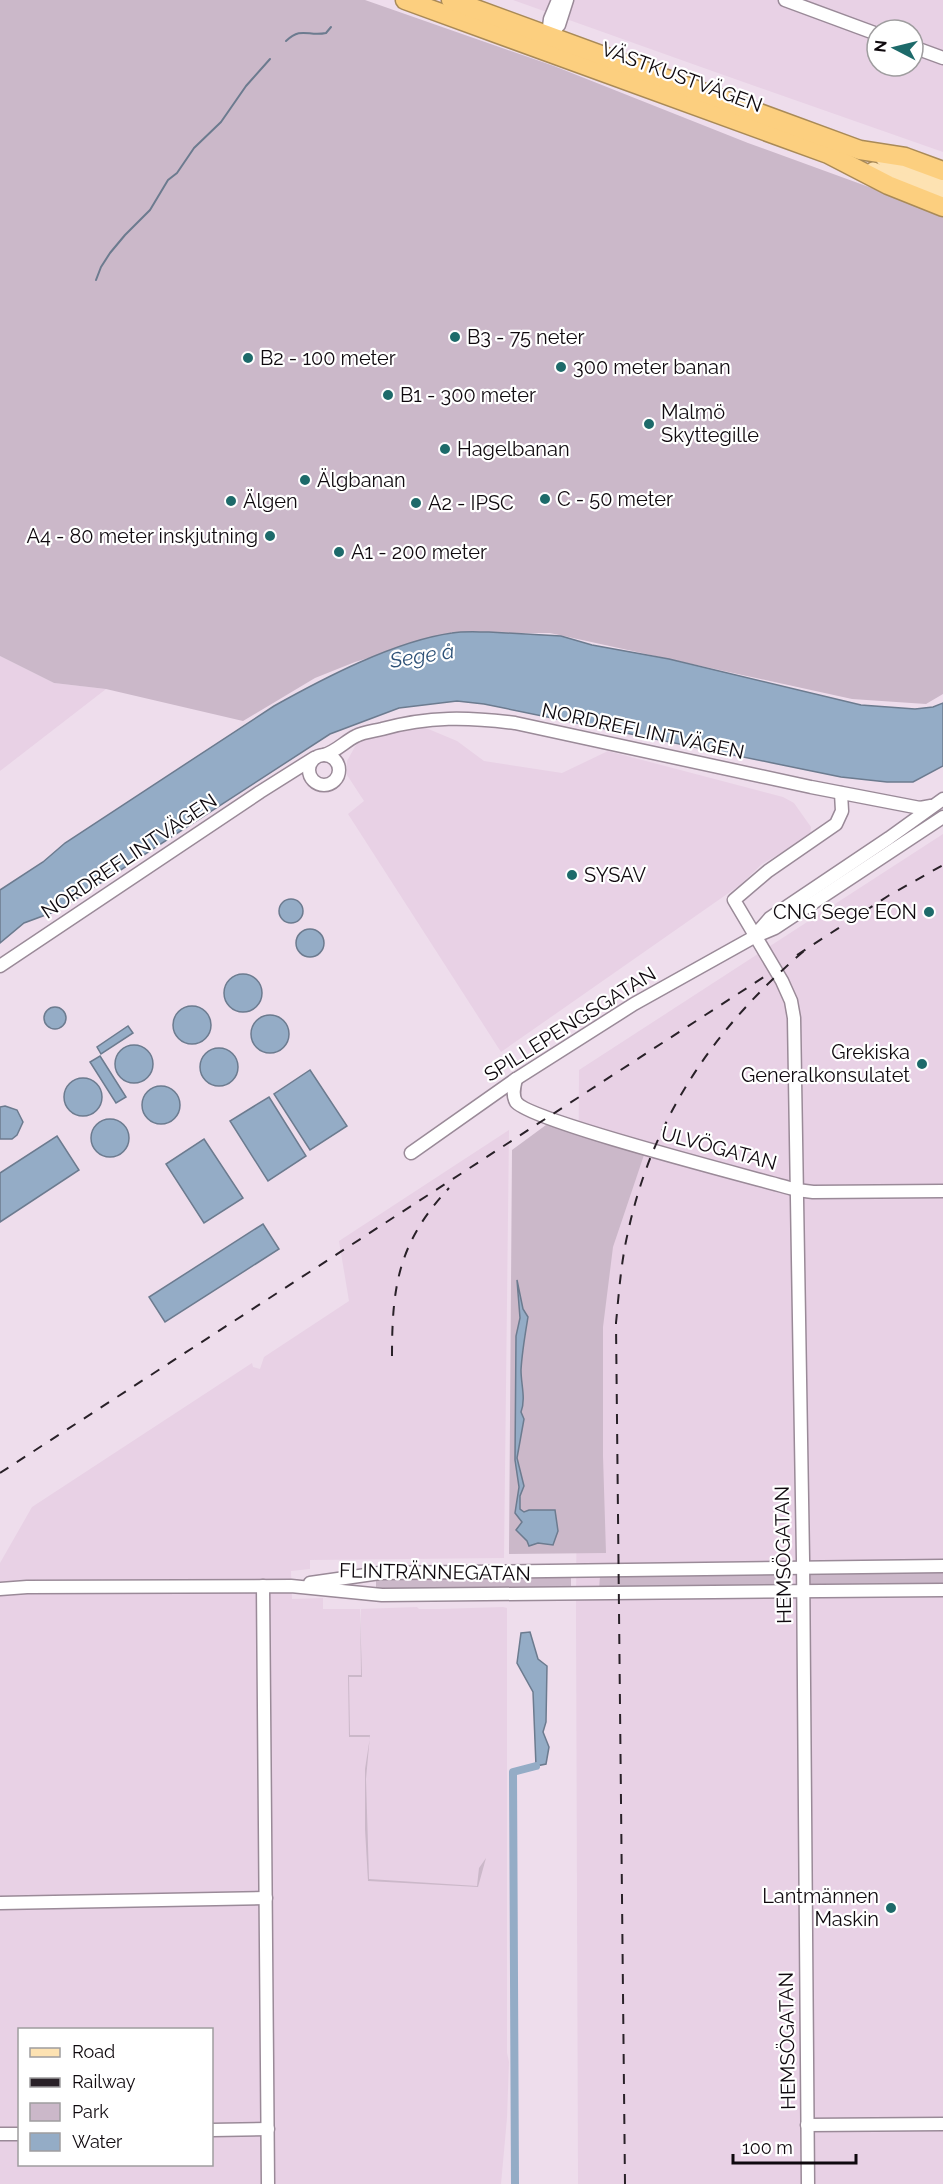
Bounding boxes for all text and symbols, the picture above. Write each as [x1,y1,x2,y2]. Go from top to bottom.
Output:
north arrow [865,18,925,78]
street label: VÄSTKUSTVÄGEN [598,37,766,117]
text: N [870,39,891,53]
place label: B3 - 75 neter [467,325,585,349]
marker: B3 - 75 neter [448,330,462,344]
place label: B2 - 100 meter [260,346,396,370]
marker: B2 - 100 meter [241,351,255,365]
place label: 300 meter banan [573,355,731,379]
marker: 300 meter banan [554,360,568,374]
place label: B1 - 300 meter [400,383,536,407]
marker: B1 - 300 meter [381,388,395,402]
place label: Malmö Skyttegille [661,400,759,447]
marker: Malmö Skyttegille [642,417,656,431]
place label: Hagelbanan [457,437,570,461]
marker: Hagelbanan [438,442,452,456]
place label: Älgbanan [317,468,406,492]
marker: Älgbanan [298,473,312,487]
place label: C - 50 meter [557,487,673,511]
place label: Älgen [243,489,298,513]
place label: A2 - IPSC [428,491,514,515]
marker: C - 50 meter [538,492,552,506]
marker: Älgen [224,494,238,508]
marker: A2 - IPSC [409,496,423,510]
place label: A4 - 80 meter inskjutning [26,524,258,548]
marker: A4 - 80 meter inskjutning [263,529,277,543]
place label: A1 - 200 meter [351,540,487,564]
marker: A1 - 200 meter [332,545,346,559]
water label: Sege å [387,638,456,673]
street label: NORDREFLINTVÄGEN [540,698,746,764]
street label: NORDREFLINTVÄGEN [37,788,221,924]
place label: SYSAV [584,863,647,887]
marker: SYSAV [565,868,579,882]
place label: CNG Sege EON [773,900,917,924]
marker: CNG Sege EON [922,905,936,919]
street label: SPILLEPENGSGATAN [480,961,660,1087]
place label: Grekiska Generalkonsulatet [741,1040,910,1087]
marker: Grekiska Generalkonsulatet [915,1057,929,1071]
street label: ULVÖGATAN [658,1121,780,1175]
street label: HEMSÖGATAN [770,1486,796,1624]
street label: FLINTRÄNNEGATAN [339,1558,531,1586]
place label: Lantmännen Maskin [762,1884,879,1931]
marker: Lantmännen Maskin [884,1901,898,1915]
street label: HEMSÖGATAN [774,1972,800,2110]
legend [18,2028,213,2166]
text: Road [72,2041,115,2062]
text: Railway [72,2071,136,2092]
text: Park [72,2101,109,2122]
scale bar [733,2127,856,2165]
text: Water [72,2131,123,2152]
text: 100 m [742,2137,793,2158]

